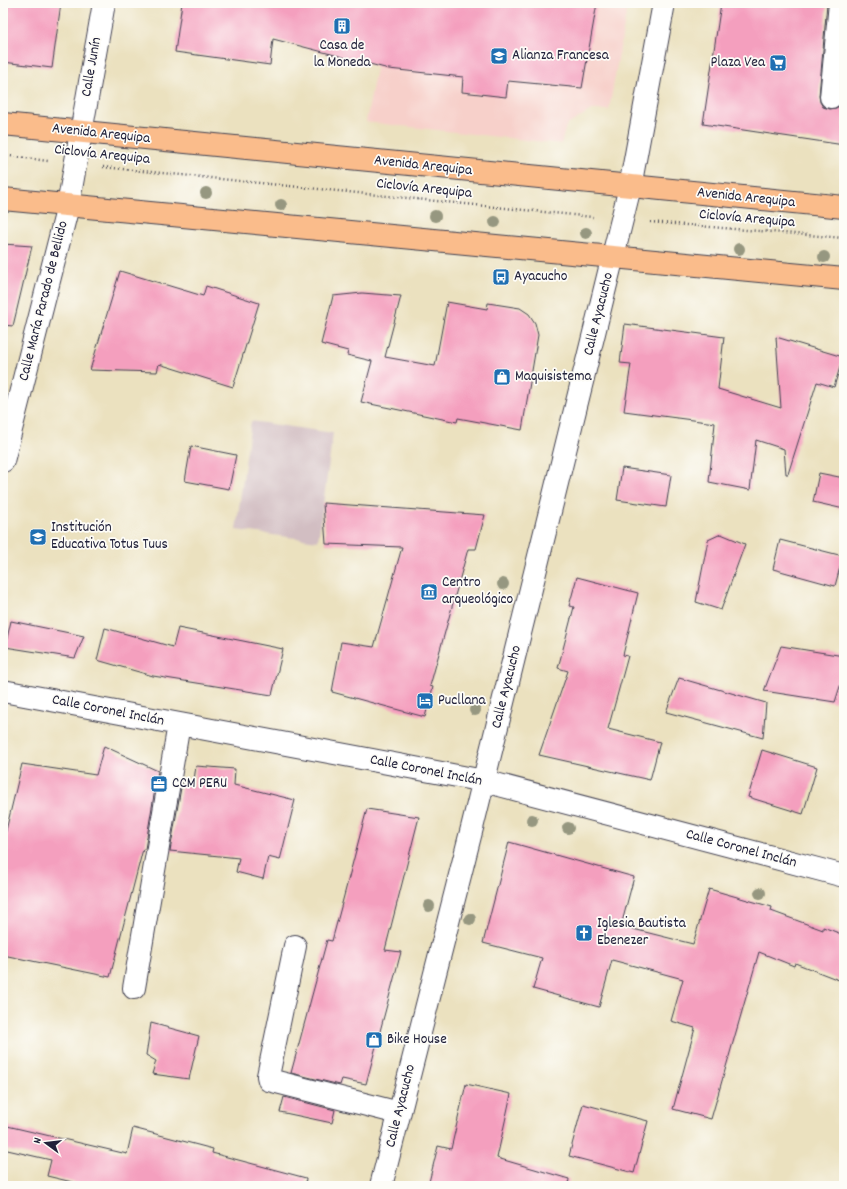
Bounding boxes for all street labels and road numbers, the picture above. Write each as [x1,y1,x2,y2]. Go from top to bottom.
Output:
street label: Calle Junín [76,35,108,99]
street label: Avenida Arequipa [51,118,152,150]
street label: Ciclovía Arequipa [53,139,152,171]
street label: Avenida Arequipa [373,150,474,182]
street label: Ciclovía Arequipa [375,173,474,205]
street label: Avenida Arequipa [696,182,797,214]
street label: Ciclovía Arequipa [698,204,797,234]
street label: Calle María Parado de Bellido [13,218,75,383]
street label: Calle Ayacucho [578,270,620,358]
street label: Calle Ayacucho [486,643,528,731]
street label: Calle Coronel Inclán [50,689,166,733]
street label: Calle Coronel Inclán [368,749,484,793]
street label: Calle Coronel Inclán [683,824,799,874]
street label: Calle Ayacucho [380,1062,422,1150]

